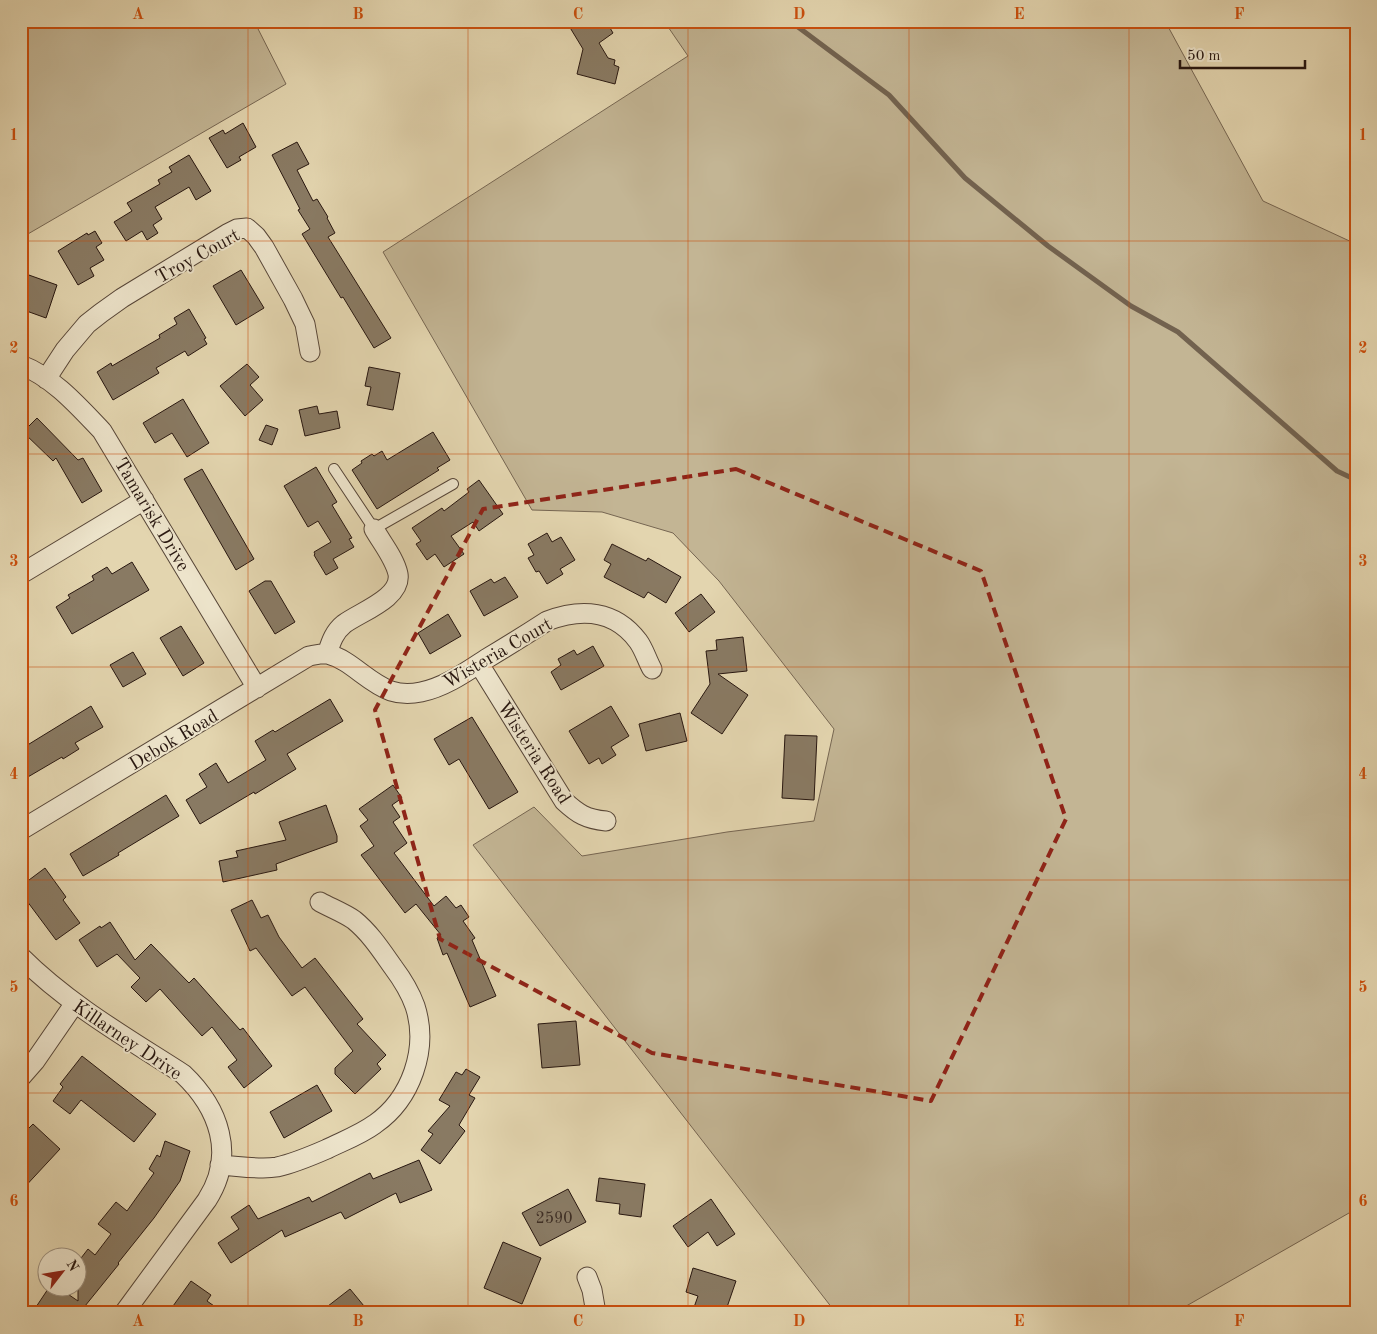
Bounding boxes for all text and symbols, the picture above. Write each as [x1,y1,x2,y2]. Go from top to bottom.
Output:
text: A [132,7,144,23]
text: B [352,7,364,23]
text: C [573,7,583,23]
text: D [793,7,805,23]
text: E [1013,7,1025,23]
text: F [1234,7,1245,23]
scale bar [1180,38,1304,70]
text: 50 m [1187,49,1221,64]
text: 1 [9,128,19,144]
text: 1 [1358,128,1368,144]
street label: Troy Court [153,226,243,288]
text: 2 [9,341,19,357]
text: 2 [1358,341,1368,357]
street label: Tamarisk Drive [110,455,192,575]
text: 3 [9,554,19,570]
text: 3 [1358,554,1368,570]
street label: Wisteria Court [440,615,556,693]
street label: Wisteria Road [493,699,573,808]
street label: Debok Road [126,707,222,775]
text: 4 [9,767,19,783]
text: 4 [1358,767,1368,783]
text: 5 [9,980,19,996]
text: 5 [1358,980,1368,996]
street label: Killarney Drive [69,998,185,1084]
text: 6 [9,1194,19,1210]
text: 6 [1358,1194,1368,1210]
house number: 2590 [535,1211,573,1227]
north arrow [38,1246,88,1296]
text: N [64,1258,81,1274]
text: A [132,1314,144,1330]
text: B [352,1314,364,1330]
text: C [573,1314,583,1330]
text: D [793,1314,805,1330]
text: E [1013,1314,1025,1330]
text: F [1234,1314,1245,1330]

